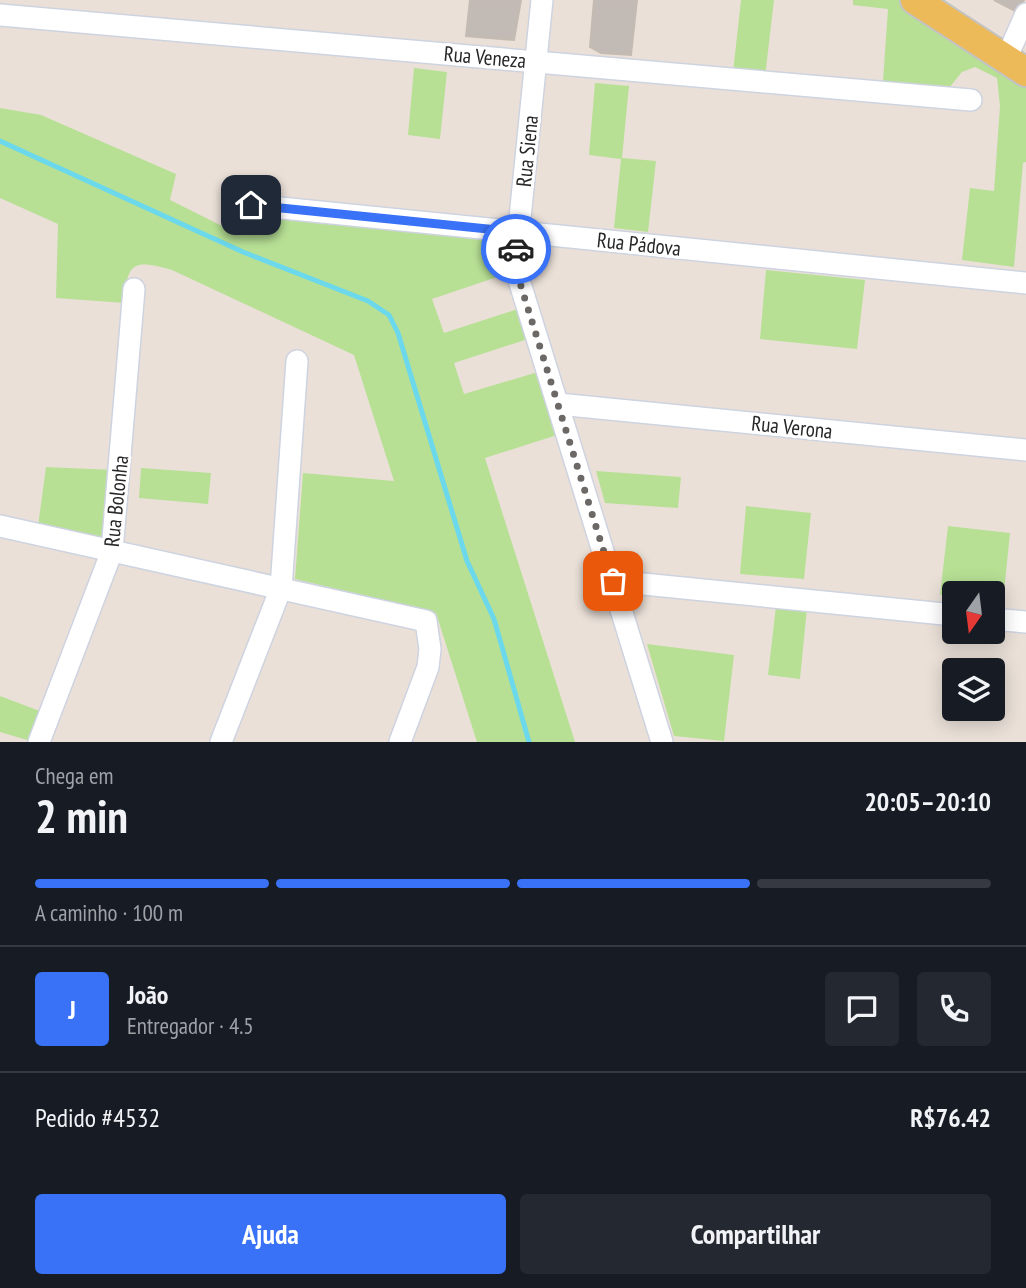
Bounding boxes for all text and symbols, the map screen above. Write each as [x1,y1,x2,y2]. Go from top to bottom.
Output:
street label: Rua Veneza [443,40,527,74]
street label: Rua Siena [510,114,544,188]
pin [221,175,281,235]
icon: home [232,186,270,224]
courier [481,214,551,284]
street label: Rua Pádova [596,226,682,262]
icon: car [497,230,535,268]
street label: Rua Verona [750,409,834,445]
street label: Rua Bolonha [98,454,134,548]
pin [583,551,643,611]
icon: bag [594,562,632,600]
north arrow [942,581,1004,644]
map controls [942,581,1005,721]
button: layers [942,658,1005,721]
text: Chega em [35,761,113,790]
text: 20:05–20:10 [864,785,991,818]
text: 2 min [35,786,128,846]
text: A caminho · 100 m [35,898,183,927]
button: chat [825,972,899,1046]
button: phone [917,972,991,1046]
text: João [127,978,168,1011]
text: J [68,993,76,1026]
text: Entregador · 4.5 [127,1011,254,1040]
text: Pedido #4532 [35,1101,160,1134]
text: R$76.42 [910,1101,991,1134]
button: Ajuda [35,1194,506,1274]
button: Compartilhar [520,1194,991,1274]

